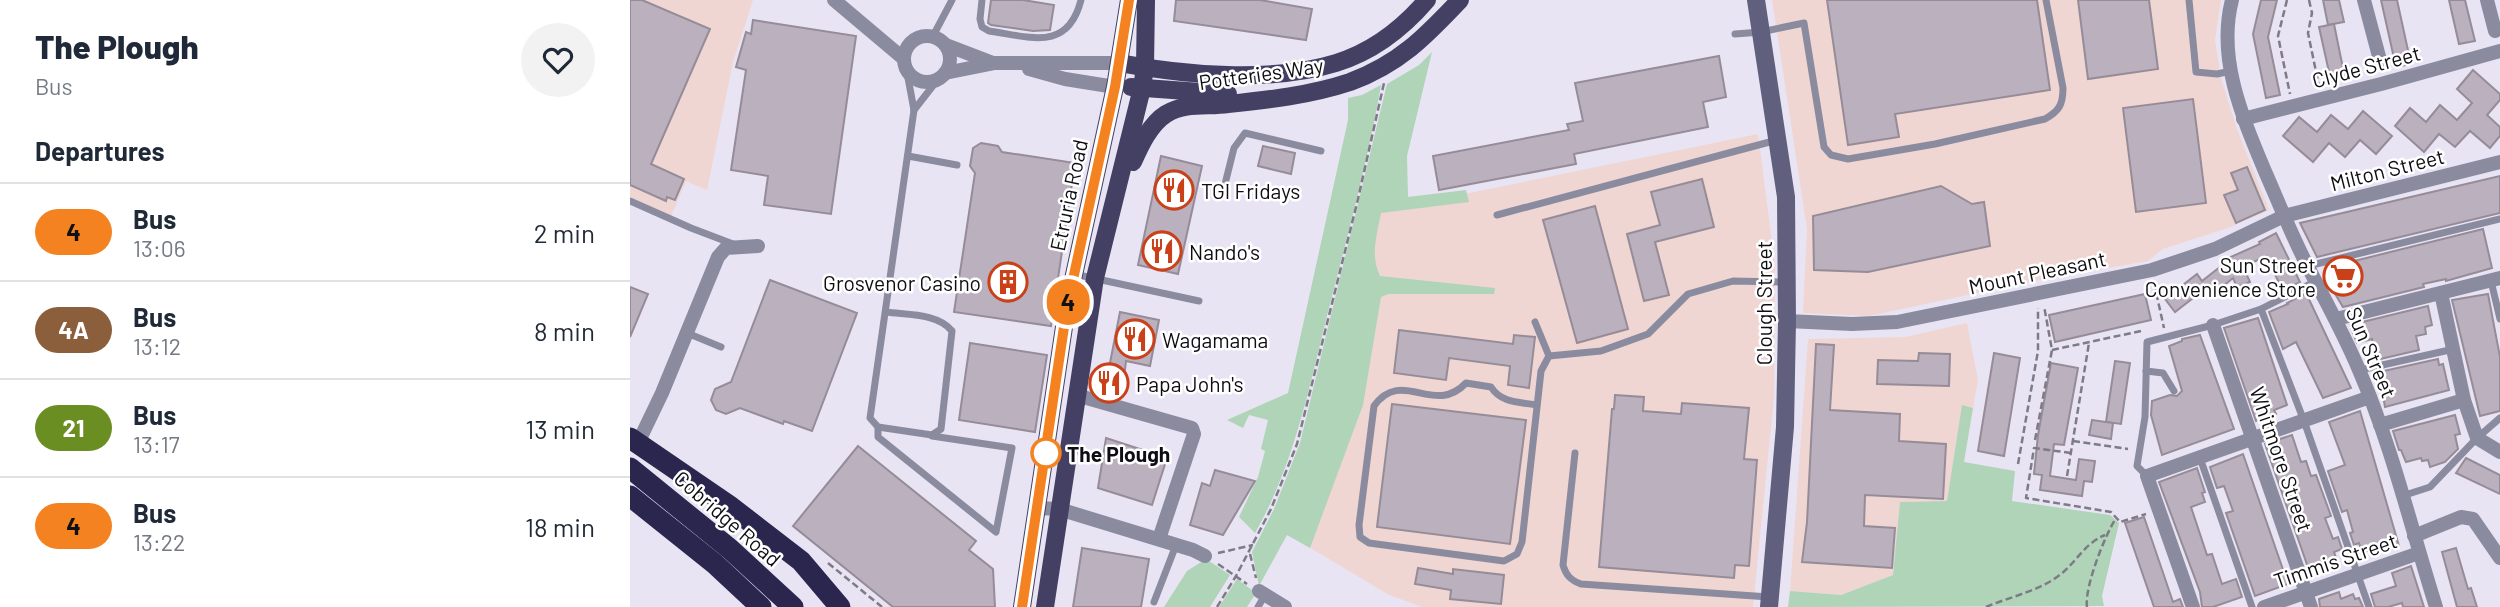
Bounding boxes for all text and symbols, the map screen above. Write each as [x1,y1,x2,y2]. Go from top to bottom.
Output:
button: heart [521,23,595,97]
text: The Plough [35,26,199,66]
street label: Clyde Street [2309,40,2423,92]
street label: Potteries Way [1197,52,1325,94]
text: Bus [35,72,73,100]
text: Departures [35,135,165,166]
street label: Etruria Road [1044,137,1092,253]
street label: Milton Street [2327,143,2447,195]
restaurant icon: TGI Fridays [1153,169,1195,211]
place label: TGI Fridays [1201,178,1300,203]
text: Bus [133,203,176,234]
text: 4 [66,217,81,246]
text: 2 min [534,217,595,248]
restaurant icon: Nando's [1141,230,1183,272]
text: 13:06 [133,234,186,262]
place label: Nando's [1189,239,1260,264]
street label: Clough Street [1751,241,1776,365]
street label: Mount Pleasant [1966,245,2108,299]
place label: Sun Street Convenience Store [2145,252,2316,301]
supermarket icon: Sun Street Convenience Store [2322,255,2364,297]
building icon: Grosvenor Casino [987,261,1029,303]
place label: Grosvenor Casino [823,270,981,295]
line badge: 4 [1045,279,1091,325]
text: 4 [1061,287,1075,316]
text: Bus [133,301,176,332]
street label: Sun Street [2342,303,2402,401]
text: 4A [58,315,89,344]
text: 8 min [534,315,595,346]
restaurant icon: Wagamama [1114,318,1156,360]
place label: Wagamama [1162,327,1268,352]
text: 13:12 [133,332,181,360]
restaurant icon: Papa John's [1088,362,1130,404]
place label: Papa John's [1136,371,1244,396]
street label: Whitmore Street [2245,383,2319,535]
text: Bus [133,399,176,430]
text: 21 [63,413,84,442]
text: 13 min [525,413,595,444]
text: 13:17 [133,430,180,458]
marker: The Plough [1031,438,1061,468]
place label: The Plough [1067,441,1170,466]
street label: Cobridge Road [670,465,786,571]
text: Bus [133,497,176,528]
text: 4 [66,511,81,540]
text: 18 min [525,511,595,542]
street label: Timmis Street [2270,527,2400,593]
text: 13:22 [133,528,185,556]

